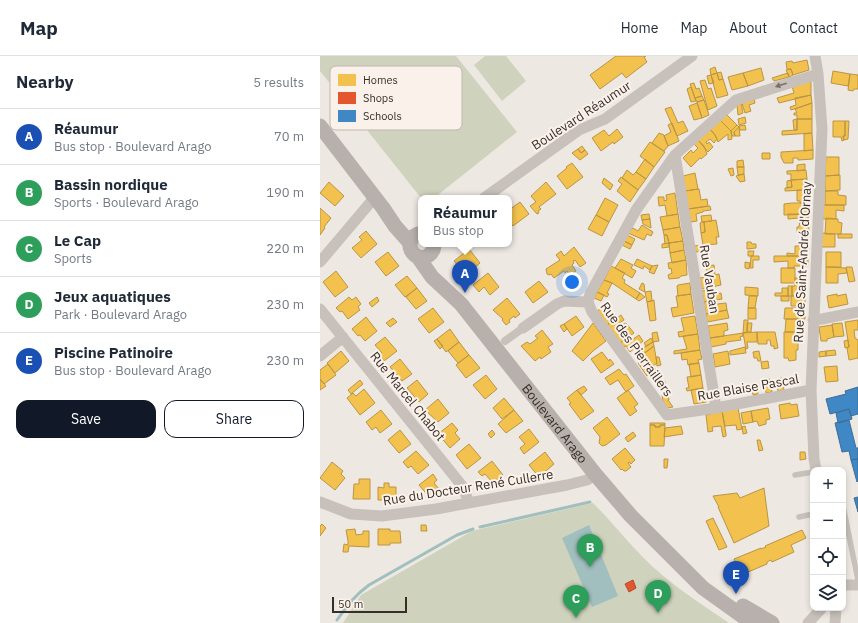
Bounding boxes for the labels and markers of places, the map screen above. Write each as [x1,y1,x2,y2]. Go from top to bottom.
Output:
pin: A [452,260,478,293]
pin: B [577,534,603,567]
pin: E [723,561,749,594]
pin: D [645,580,671,613]
pin: C [563,585,589,618]

